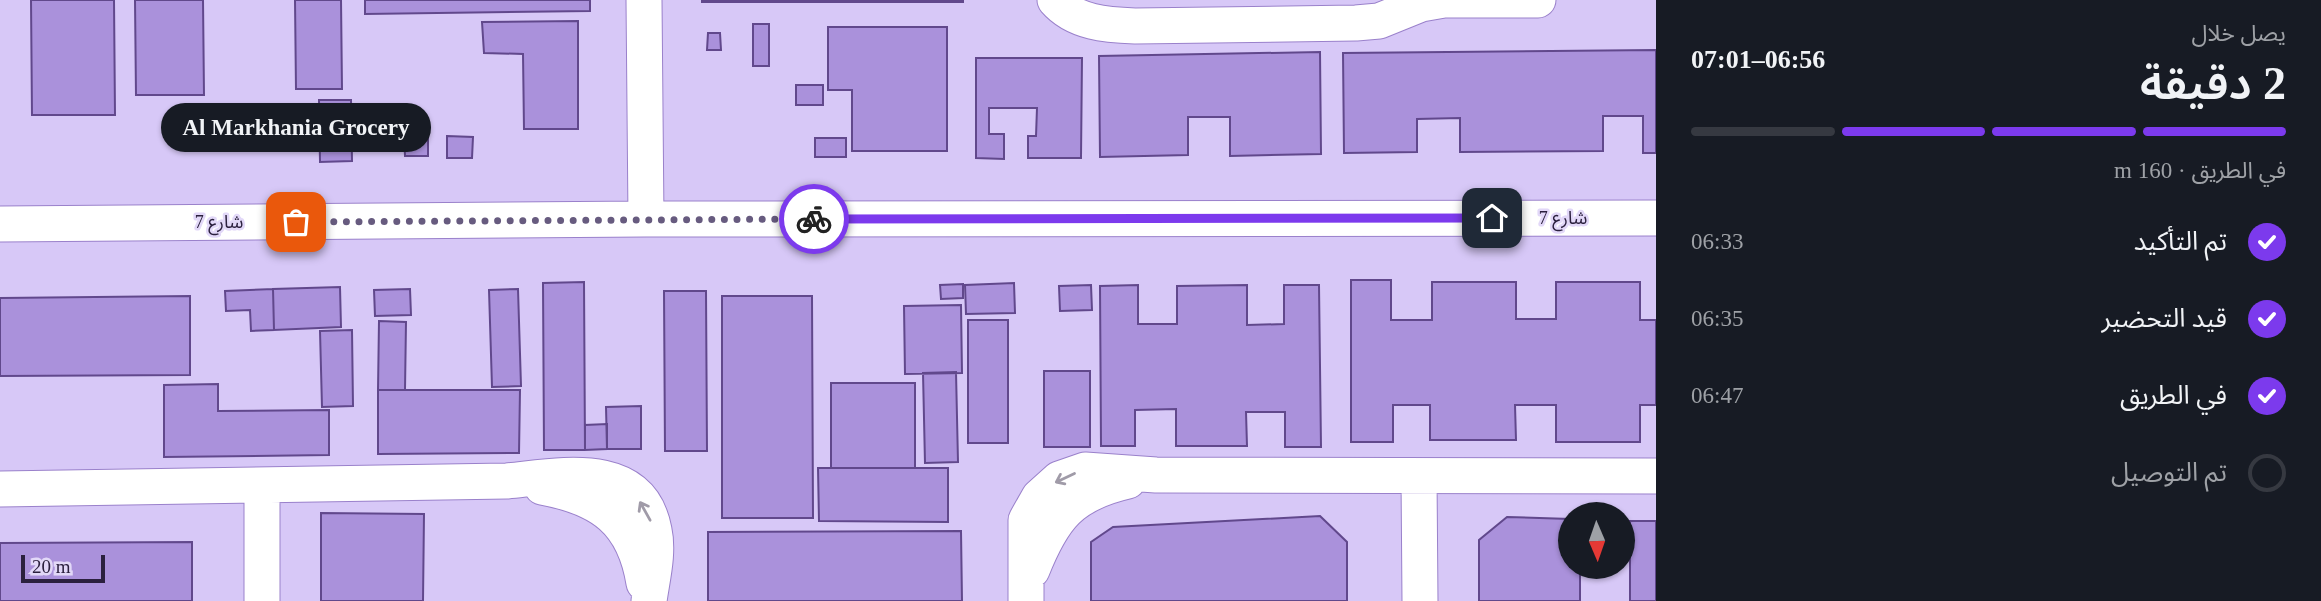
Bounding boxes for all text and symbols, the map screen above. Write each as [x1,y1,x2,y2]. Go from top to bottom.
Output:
text: يصل خلال [2191,21,2286,46]
text: 06:56–07:01 [1691,45,1825,74]
text: 2 دقيقة [2140,58,2286,109]
callout: Al Markhania Grocery [161,103,431,152]
text: Al Markhania Grocery [183,115,410,140]
text: في الطريق · 160 m [2114,158,2286,183]
courier [779,184,849,254]
pin [1462,188,1522,248]
pin [266,192,326,252]
icon: home [1473,199,1511,237]
icon: bike [795,200,833,238]
icon: bag [277,203,315,241]
street label: شارع 7 [1539,208,1587,232]
street label: شارع 7 [195,212,243,236]
icon: check [2248,223,2286,261]
text: تم التأكيد [2134,227,2227,256]
text: 06:33 [1691,229,1743,254]
icon: check [2248,300,2286,338]
text: قيد التحضير [2101,304,2227,333]
text: 06:35 [1691,306,1743,331]
icon: check [2248,377,2286,415]
text: في الطريق [2120,381,2227,410]
text: 06:47 [1691,383,1743,408]
text: تم التوصيل [2111,458,2227,487]
one-way arrow [1055,472,1076,485]
one-way arrow [638,502,652,522]
north arrow [1558,502,1634,579]
map controls [1558,502,1635,579]
scale bar [21,552,105,584]
text: 20 m [32,556,71,577]

